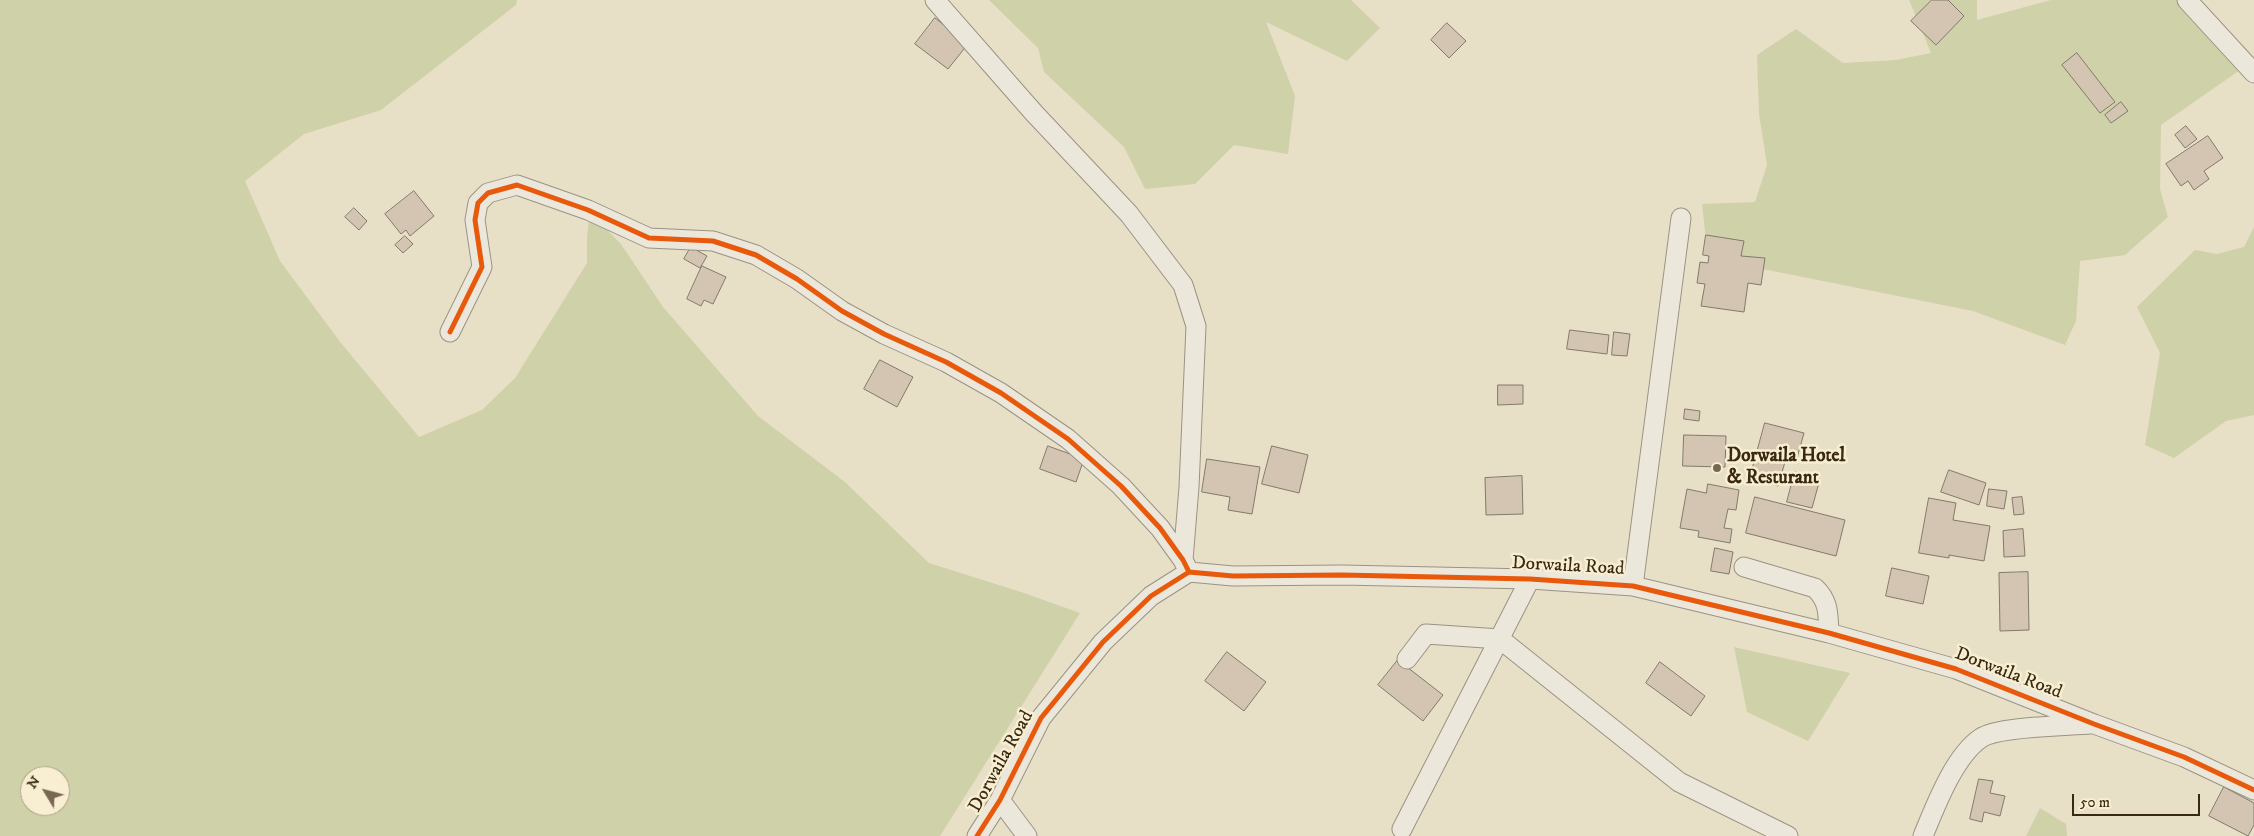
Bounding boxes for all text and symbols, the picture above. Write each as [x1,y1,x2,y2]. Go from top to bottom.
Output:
place label: Dorwaila Hotel & Resturant [1727,446,1845,490]
marker: Dorwaila Hotel & Resturant [1711,462,1723,474]
street label: Dorwaila Road [1511,553,1625,581]
street label: Dorwaila Road [1951,643,2065,705]
street label: Dorwaila Road [965,707,1039,817]
north arrow [20,766,70,816]
text: N [23,773,44,793]
scale bar [2074,784,2202,816]
text: 50 m [2080,793,2110,812]

